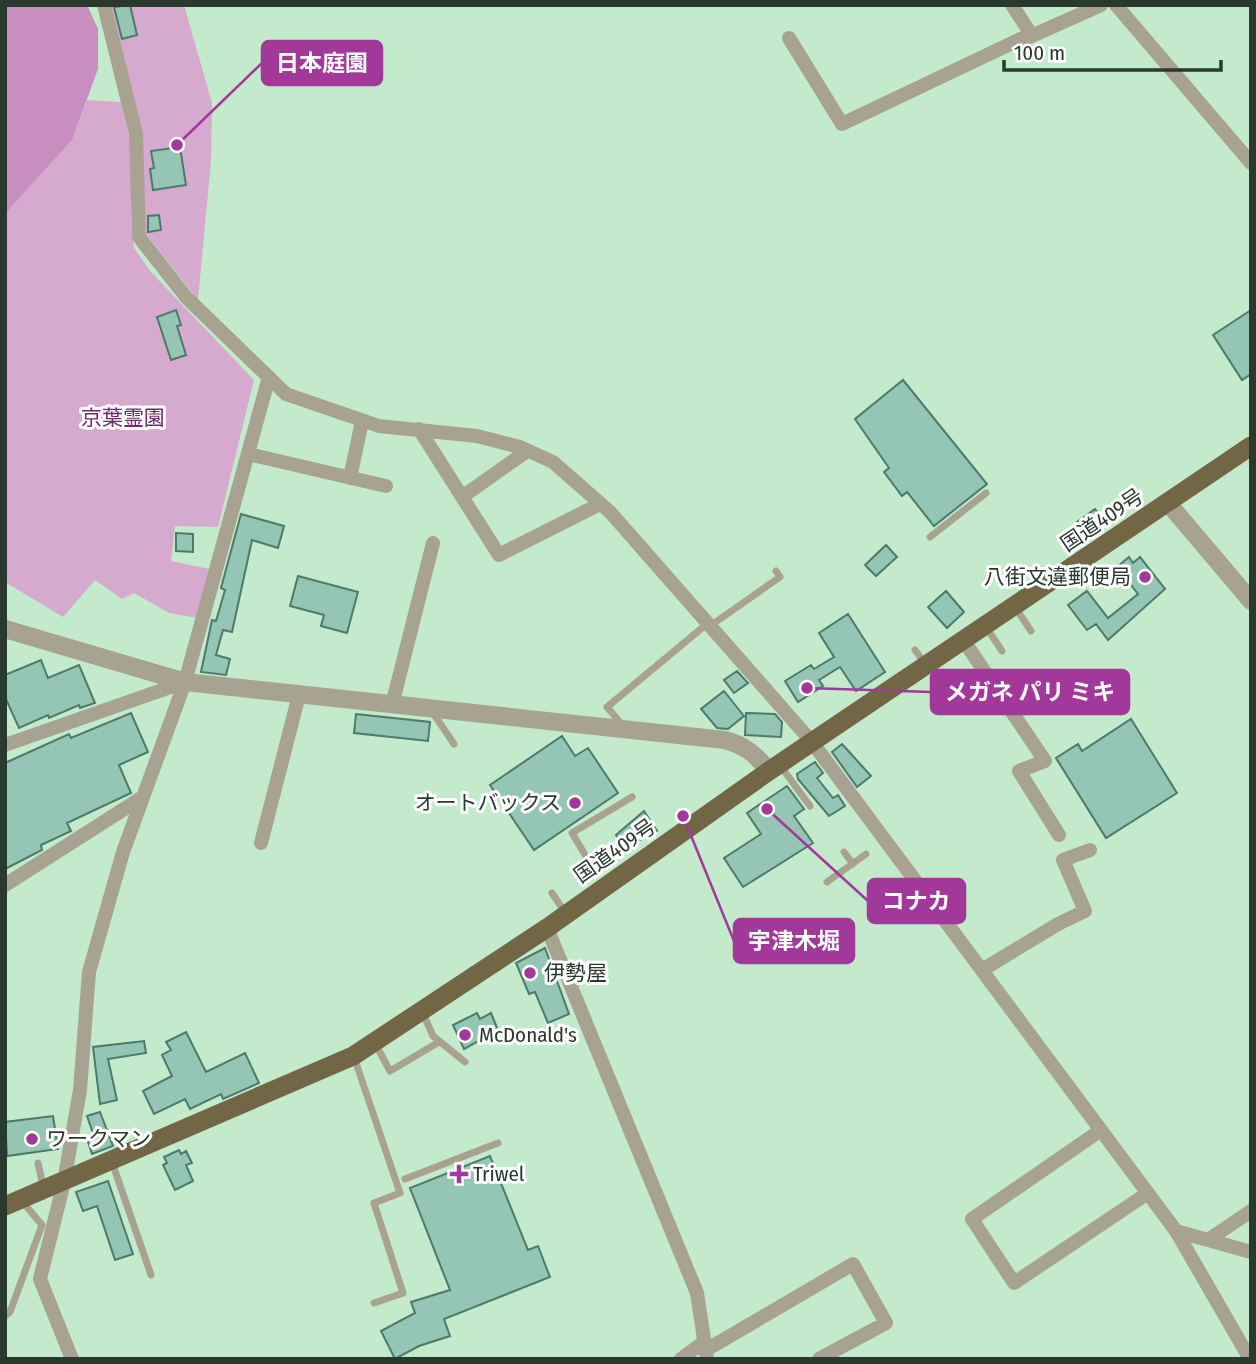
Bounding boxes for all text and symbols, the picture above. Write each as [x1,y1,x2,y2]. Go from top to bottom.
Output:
scale bar [1004,28,1221,72]
text: 100 m [1014,40,1065,66]
callout: 日本庭園 [262,41,382,85]
text: 日本庭園 [276,49,368,77]
park label: 京葉霊園 [81,405,165,431]
street label: 国道409号 [1056,483,1148,557]
place label: 八街文違郵便局 [984,564,1131,590]
marker: 八街文違郵便局 [1137,569,1153,585]
callout: メガネ パリ ミキ [931,670,1129,714]
text: メガネ パリ ミキ [945,678,1115,706]
place label: オートバックス [415,790,561,816]
marker: オートバックス [567,795,583,811]
street label: 国道409号 [569,813,661,889]
callout: コナカ [868,879,965,923]
text: コナカ [882,887,951,915]
callout: 宇津木堀 [734,919,854,963]
text: 宇津木堀 [748,927,840,955]
place label: 伊勢屋 [544,960,607,986]
marker: 伊勢屋 [522,965,538,981]
place label: McDonald's [479,1022,577,1048]
marker: McDonald's [457,1027,473,1043]
place label: ワークマン [46,1126,151,1152]
marker: ワークマン [24,1131,40,1147]
place label: Triwel [473,1161,525,1187]
marker: Triwel [451,1166,467,1182]

